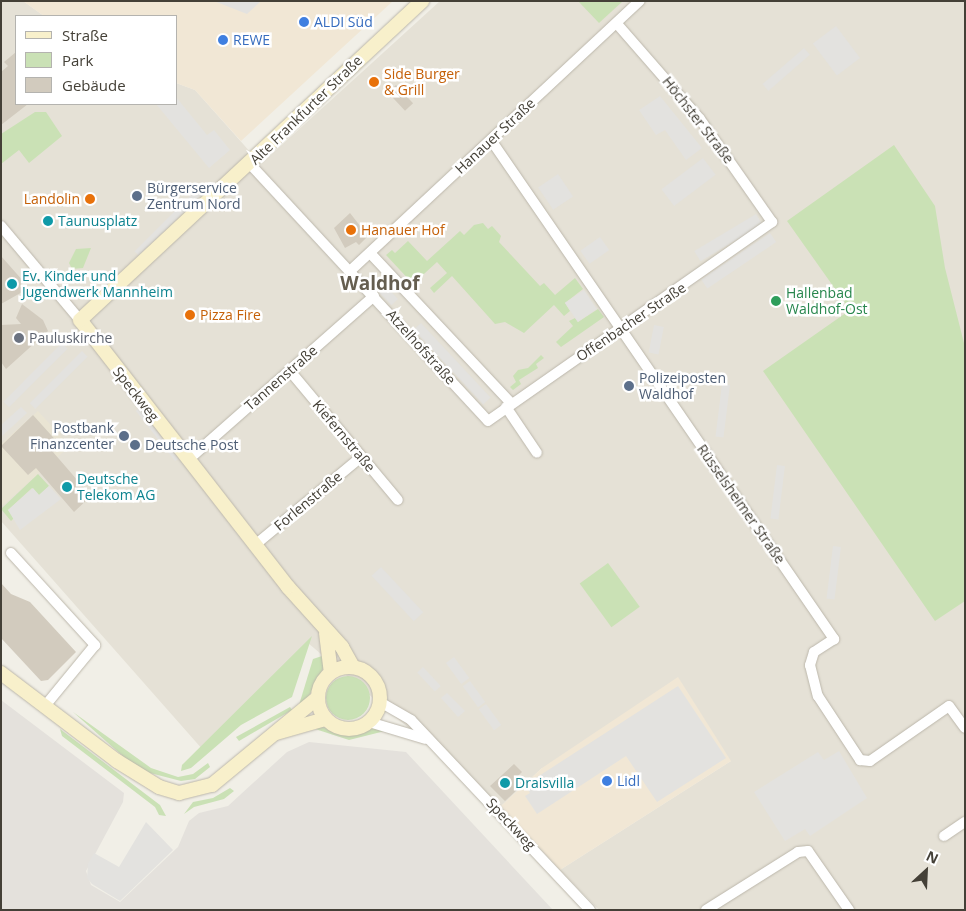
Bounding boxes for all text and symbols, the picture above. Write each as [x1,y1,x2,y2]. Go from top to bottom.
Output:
place label: ALDI Süd [314,14,373,30]
legend [15,15,178,105]
marker: ALDI Süd [298,16,310,28]
text: Straße [62,25,108,45]
place label: REWE [233,32,270,48]
marker: REWE [217,34,229,46]
text: Park [62,50,93,70]
street label: Alte Frankfurter Straße [246,52,366,168]
place label: Side Burger & Grill [384,66,460,98]
street label: Höchster Straße [659,73,737,167]
text: Gebäude [62,75,126,95]
marker: Side Burger & Grill [368,76,380,88]
street label: Hanauer Straße [452,95,538,177]
place label: Bürgerservice Zentrum Nord [147,180,241,212]
marker: Bürgerservice Zentrum Nord [131,190,143,202]
place label: Landolin [24,191,80,207]
marker: Landolin [84,193,96,205]
place label: Taunusplatz [58,213,137,229]
marker: Taunusplatz [42,215,54,227]
place label: Hanauer Hof [361,222,445,238]
marker: Hanauer Hof [345,224,357,236]
place label: Ev. Kinder und Jugendwerk Mannheim [22,268,173,300]
district label: Waldhof [340,273,420,295]
marker: Ev. Kinder und Jugendwerk Mannheim [6,278,18,290]
street label: Offenbacher Straße [573,279,689,365]
place label: Hallenbad Waldhof-Ost [786,285,868,318]
marker: Hallenbad Waldhof-Ost [770,295,782,307]
street label: Atzelhofstraße [383,306,459,388]
place label: Pizza Fire [200,307,261,323]
marker: Pizza Fire [184,309,196,321]
place label: Pauluskirche [29,330,112,346]
marker: Pauluskirche [13,332,25,344]
street label: Tannenstraße [241,342,321,414]
street label: Speckweg [110,363,162,425]
place label: Polizeiposten Waldhof [639,370,726,402]
marker: Polizeiposten Waldhof [623,380,635,392]
street label: Kiefernstraße [309,397,379,475]
place label: Postbank Finanzcenter [30,420,114,452]
marker: Postbank Finanzcenter [118,430,130,442]
place label: Deutsche Post [145,437,239,453]
marker: Deutsche Post [129,439,141,451]
street label: Rüsselsheimer Straße [694,441,788,567]
street label: Forlenstraße [271,468,345,534]
place label: Deutsche Telekom AG [77,471,155,504]
marker: Deutsche Telekom AG [61,481,73,493]
place label: Lidl [617,773,640,789]
place label: Draisvilla [515,775,574,791]
marker: Lidl [601,775,613,787]
marker: Draisvilla [499,777,511,789]
street label: Speckweg [483,795,539,853]
north arrow [901,846,951,896]
text: N [923,846,942,868]

